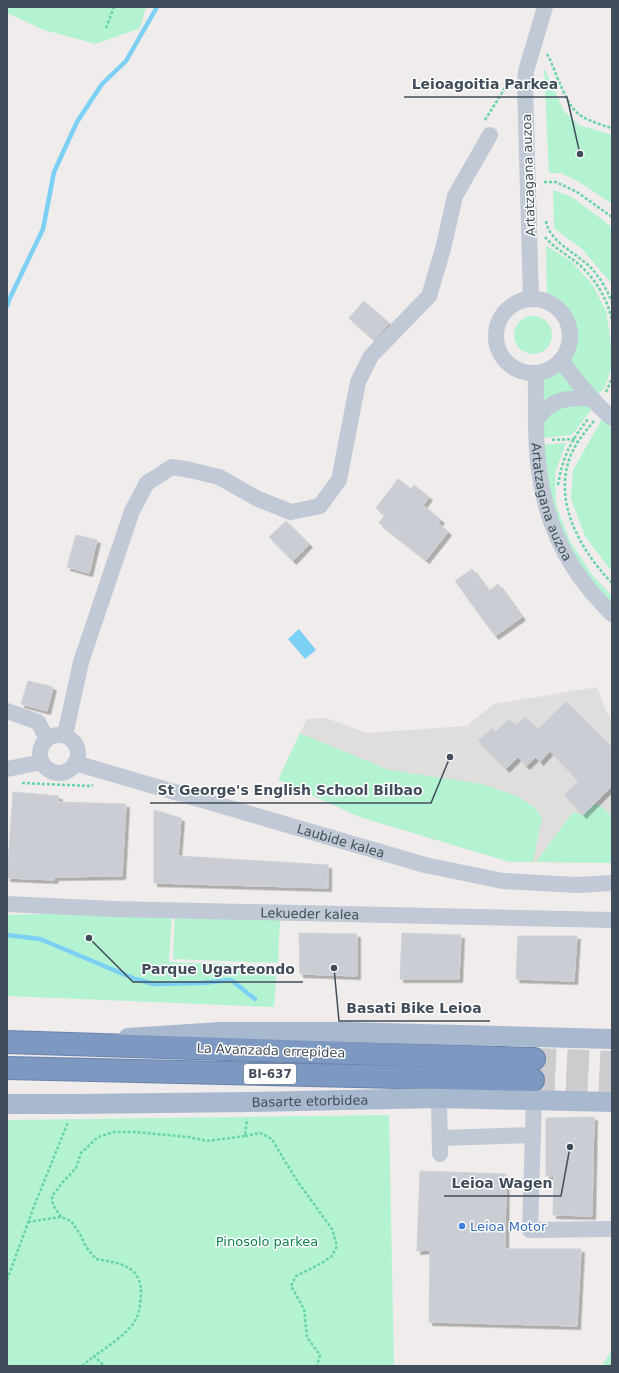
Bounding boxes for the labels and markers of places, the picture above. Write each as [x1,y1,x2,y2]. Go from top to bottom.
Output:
callout: Leioagoitia Parkea [404,71,567,97]
callout: St George's English School Bilbao [150,777,431,803]
callout: Parque Ugarteondo [133,956,303,982]
callout: Basati Bike Leioa [339,995,490,1021]
callout: Leioa Wagen [444,1170,561,1196]
place label: Leioa Motor [470,1219,547,1234]
marker: Leioa Motor [457,1221,467,1231]

